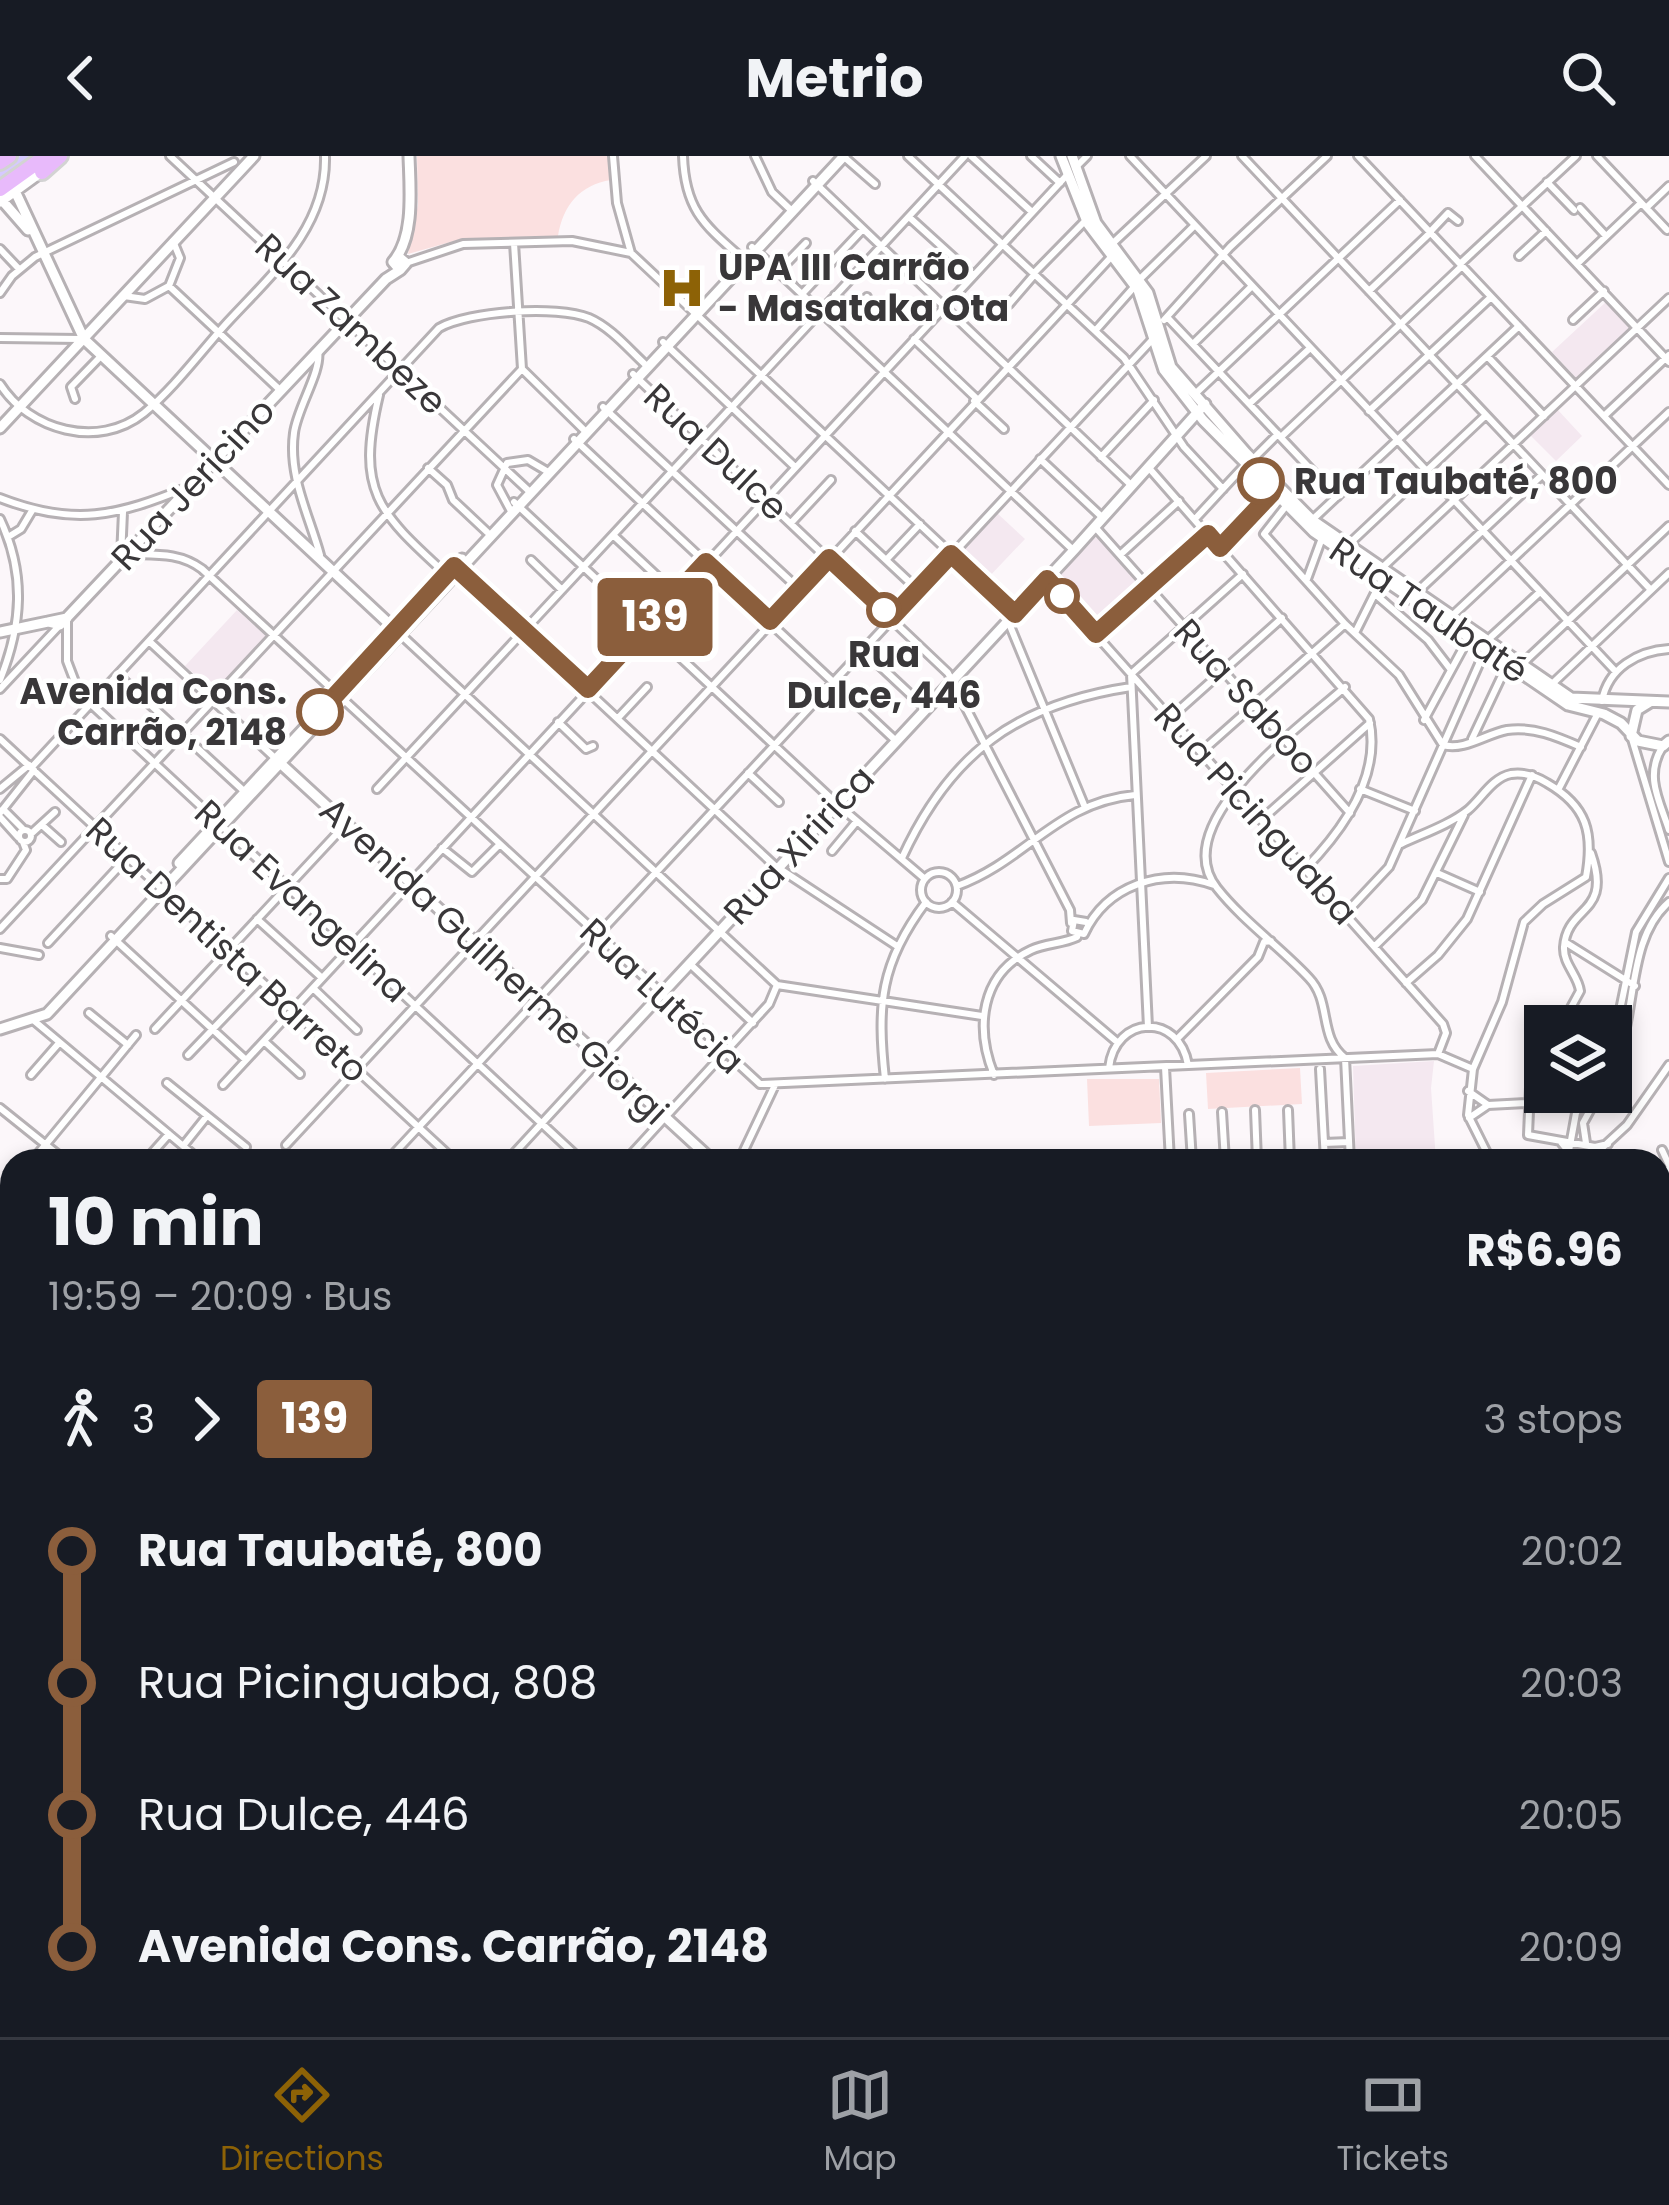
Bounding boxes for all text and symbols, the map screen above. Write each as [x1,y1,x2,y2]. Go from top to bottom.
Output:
text: Metrio [745,40,924,116]
icon: back [48,45,114,111]
icon: search [1555,45,1621,111]
street label: Rua Zambeze [244,222,458,426]
place label: UPA III Carrão - Masataka Ota [718,242,1009,334]
hospital icon: UPA III Carrão - Masataka Ota [657,263,707,313]
street label: Rua Dulce [633,372,799,532]
street label: Rua Jericino [100,386,286,582]
place label: Rua Taubaté, 800 [1294,456,1618,507]
marker: Rua Taubaté, 800 [1239,459,1283,503]
street label: Rua Taubaté [1319,525,1539,695]
line badge: 139 [586,578,724,656]
unlabelled marker [1046,580,1078,612]
text: 139 [621,587,689,646]
marker: Rua Dulce, 446 [868,594,900,626]
street label: Rua Saboo [1162,608,1330,786]
place label: Rua Dulce, 446 [787,629,981,721]
place label: Avenida Cons. Carrão, 2148 [19,666,287,758]
marker: Avenida Cons. Carrão, 2148 [298,690,342,734]
street label: Rua Picinguaba [1142,692,1370,936]
street label: Rua Xiririca [712,754,886,936]
street label: Avenida Guilherme Giorgi [308,785,680,1137]
street label: Rua Evangelina [183,788,421,1014]
street label: Rua Dentista Barreto [75,805,379,1095]
street label: Rua Lutécia [569,906,755,1086]
map controls [1524,1005,1632,1113]
button: layers [1524,1005,1632,1113]
text: 10 min [48,1176,264,1268]
text: R$6.96 [1466,1219,1623,1282]
text: 19:59 – 20:09 · Bus [48,1269,392,1324]
icon: walk [48,1386,114,1452]
icon: forward [173,1386,239,1452]
text: 139 [281,1389,348,1448]
text: 3 [132,1392,155,1447]
text: 3 stops [1483,1392,1623,1447]
text: Rua Taubaté, 800 [138,1519,543,1582]
text: 20:02 [1521,1524,1623,1579]
text: Rua Picinguaba, 808 [138,1651,597,1714]
text: 20:03 [1520,1656,1623,1711]
text: Rua Dulce, 446 [138,1783,470,1846]
text: 20:05 [1519,1788,1623,1843]
text: Avenida Cons. Carrão, 2148 [138,1915,769,1978]
text: 20:09 [1519,1920,1623,1975]
tab: Directions [220,2062,384,2184]
tab: Map [824,2062,897,2184]
tab: Tickets [1336,2062,1449,2184]

